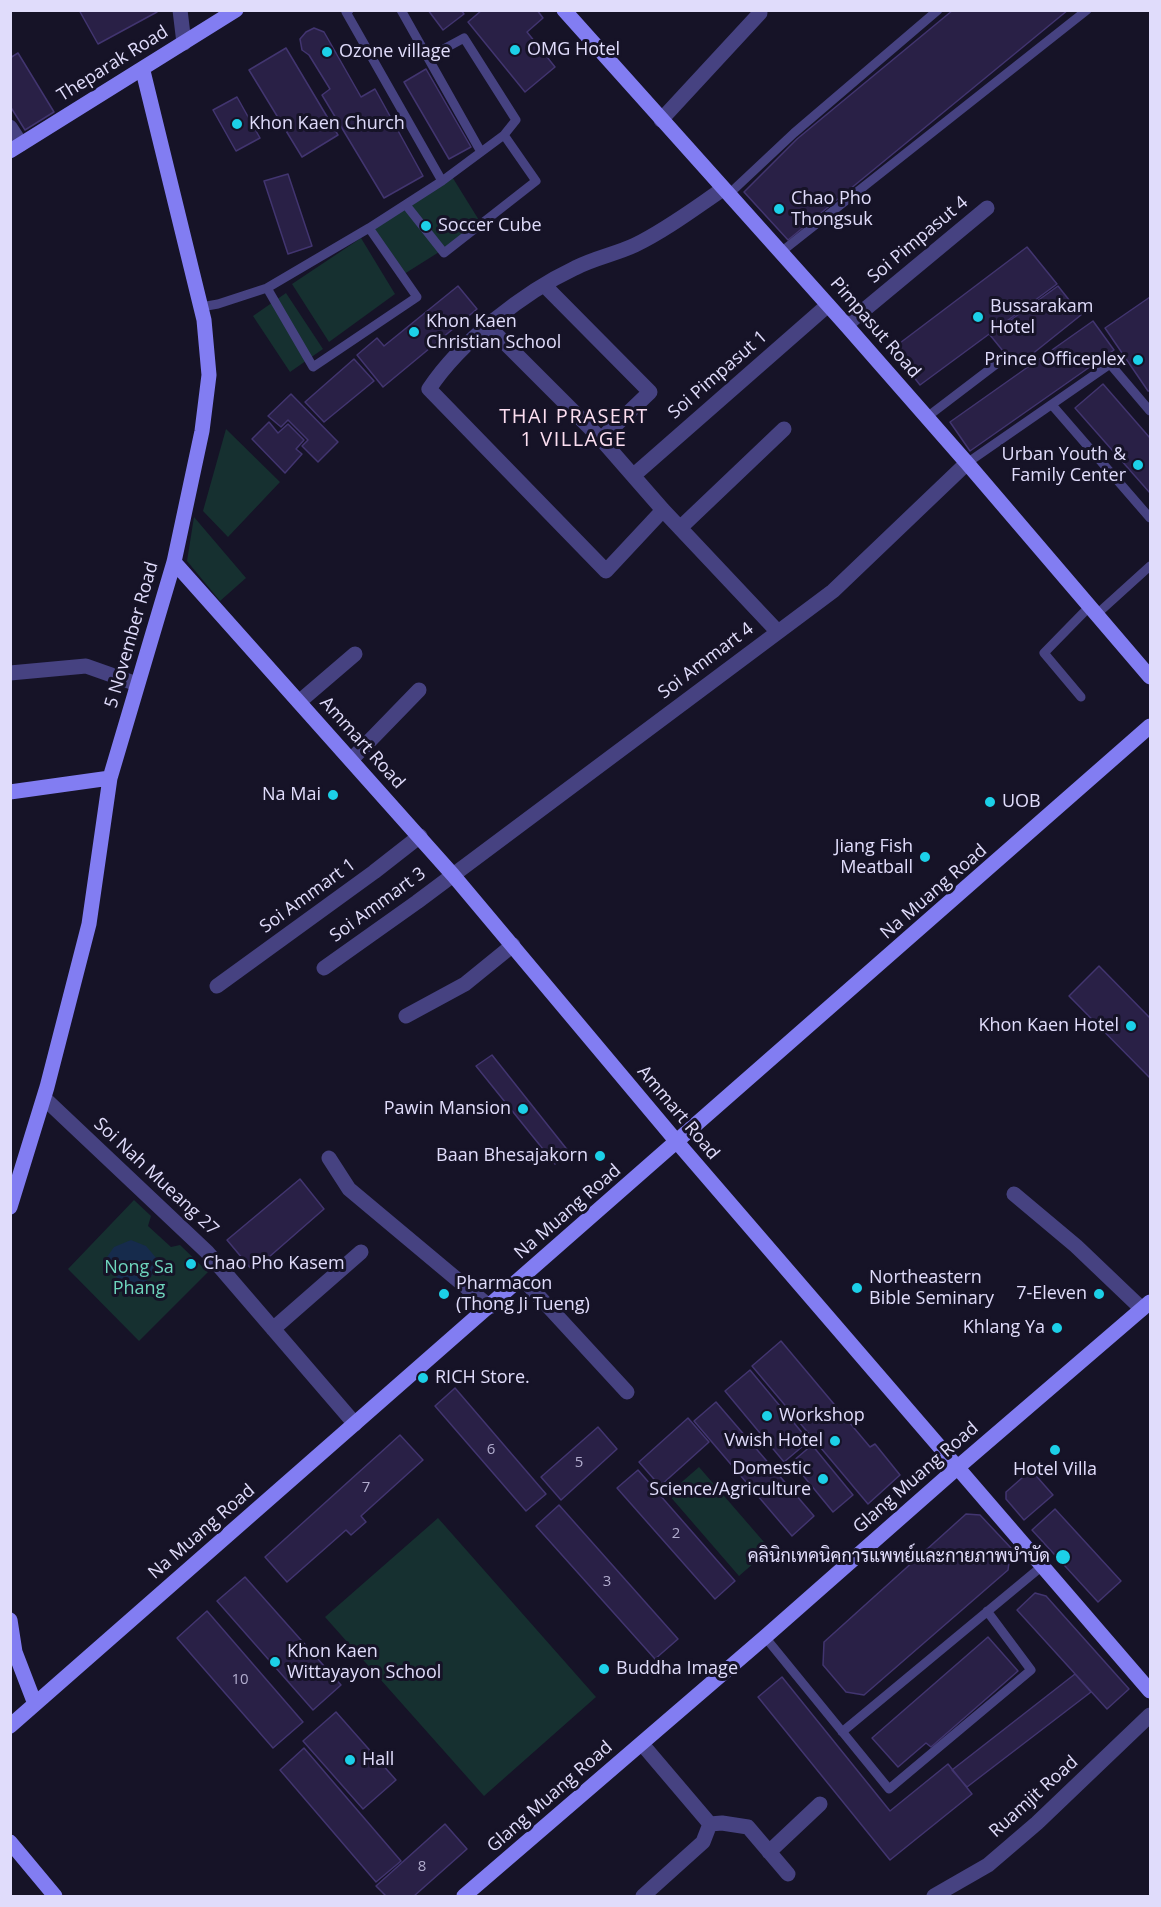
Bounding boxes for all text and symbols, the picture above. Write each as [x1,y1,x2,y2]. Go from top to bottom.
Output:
street label: Theparak Road [54,21,172,107]
place label: OMG Hotel [527,39,620,61]
place label: Ozone village [339,41,451,63]
marker: OMG Hotel [508,43,522,57]
marker: Ozone village [320,45,334,59]
place label: Khon Kaen Church [249,113,405,135]
marker: Khon Kaen Church [230,117,244,131]
place label: Chao Pho Thongsuk [791,188,873,230]
street label: Soi Pimpasut 4 [864,192,972,288]
marker: Chao Pho Thongsuk [772,202,786,216]
place label: Soccer Cube [438,215,542,237]
marker: Soccer Cube [419,219,433,233]
street label: Pimpasut Road [825,273,925,383]
place label: Bussarakam Hotel [990,296,1093,338]
marker: Bussarakam Hotel [971,310,985,324]
place label: Khon Kaen Christian School [426,311,561,354]
marker: Khon Kaen Christian School [407,325,421,339]
street label: Soi Pimpasut 1 [664,326,772,424]
place label: Prince Officeplex [984,349,1126,371]
marker: Prince Officeplex [1131,353,1145,367]
district label: THAI PRASERT 1 VILLAGE [499,405,649,452]
place label: Urban Youth & Family Center [1002,444,1126,486]
marker: Urban Youth & Family Center [1131,458,1145,472]
street label: 5 November Road [101,559,163,711]
street label: Soi Ammart 4 [654,618,758,704]
street label: Ammart Road [315,693,409,793]
place label: Na Mai [262,784,321,806]
marker: Na Mai [326,788,340,802]
place label: UOB [1002,791,1041,813]
marker: UOB [983,795,997,809]
place label: Jiang Fish Meatball [835,836,913,878]
street label: Na Muang Road [876,840,992,944]
marker: Jiang Fish Meatball [918,850,932,864]
street label: Soi Ammart 1 [256,854,360,938]
street label: Soi Ammart 3 [326,863,430,947]
place label: Khon Kaen Hotel [978,1015,1119,1037]
marker: Khon Kaen Hotel [1124,1019,1138,1033]
street label: Ammart Road [632,1062,724,1164]
place label: Pawin Mansion [384,1098,511,1120]
marker: Pawin Mansion [516,1102,530,1116]
street label: Soi Nah Mueang 27 [89,1114,223,1240]
place label: Baan Bhesajakorn [436,1145,588,1167]
marker: Baan Bhesajakorn [593,1149,607,1163]
street label: Na Muang Road [510,1160,626,1264]
place label: Chao Pho Kasem [203,1253,345,1275]
park label: Nong Sa Phang [104,1257,174,1300]
marker: Chao Pho Kasem [184,1257,198,1271]
place label: Northeastern Bible Seminary [869,1267,994,1310]
place label: Pharmacon (Thong Ji Tueng) [456,1273,590,1316]
marker: Northeastern Bible Seminary [850,1281,864,1295]
place label: 7-Eleven [1016,1283,1087,1305]
marker: Pharmacon (Thong Ji Tueng) [437,1287,451,1301]
marker: 7-Eleven [1092,1287,1106,1301]
place label: Khlang Ya [963,1317,1045,1339]
marker: Khlang Ya [1050,1321,1064,1335]
place label: RICH Store. [435,1367,530,1389]
marker: RICH Store. [416,1371,430,1385]
place label: Workshop [779,1405,865,1427]
marker: Workshop [760,1409,774,1423]
street label: Glang Muang Road [849,1418,983,1538]
place label: Vwish Hotel [724,1430,823,1452]
marker: Vwish Hotel [828,1434,842,1448]
house number: 6 [487,1441,495,1459]
marker: Hotel Villa [1048,1443,1062,1457]
house number: 5 [575,1454,583,1472]
place label: Domestic Science/Agriculture [649,1458,811,1500]
place label: Hotel Villa [1013,1459,1097,1481]
marker: Domestic Science/Agriculture [816,1472,830,1486]
house number: 7 [362,1479,370,1497]
street label: Na Muang Road [144,1480,260,1584]
house number: 2 [672,1525,680,1543]
place label: คลินิกเทคนิคการแพทย์และกายภาพบำบัด [748,1546,1050,1568]
marker: คลินิกเทคนิคการแพทย์และกายภาพบำบัด [1054,1548,1072,1566]
house number: 3 [603,1573,611,1591]
place label: Khon Kaen Wittayayon School [287,1641,441,1684]
marker: Khon Kaen Wittayayon School [268,1655,282,1669]
place label: Buddha Image [616,1658,738,1680]
marker: Buddha Image [597,1662,611,1676]
house number: 10 [231,1671,249,1689]
street label: Glang Muang Road [483,1737,617,1857]
place label: Hall [362,1749,394,1771]
street label: Ruamjit Road [985,1752,1083,1842]
marker: Hall [343,1753,357,1767]
house number: 8 [418,1858,426,1876]

